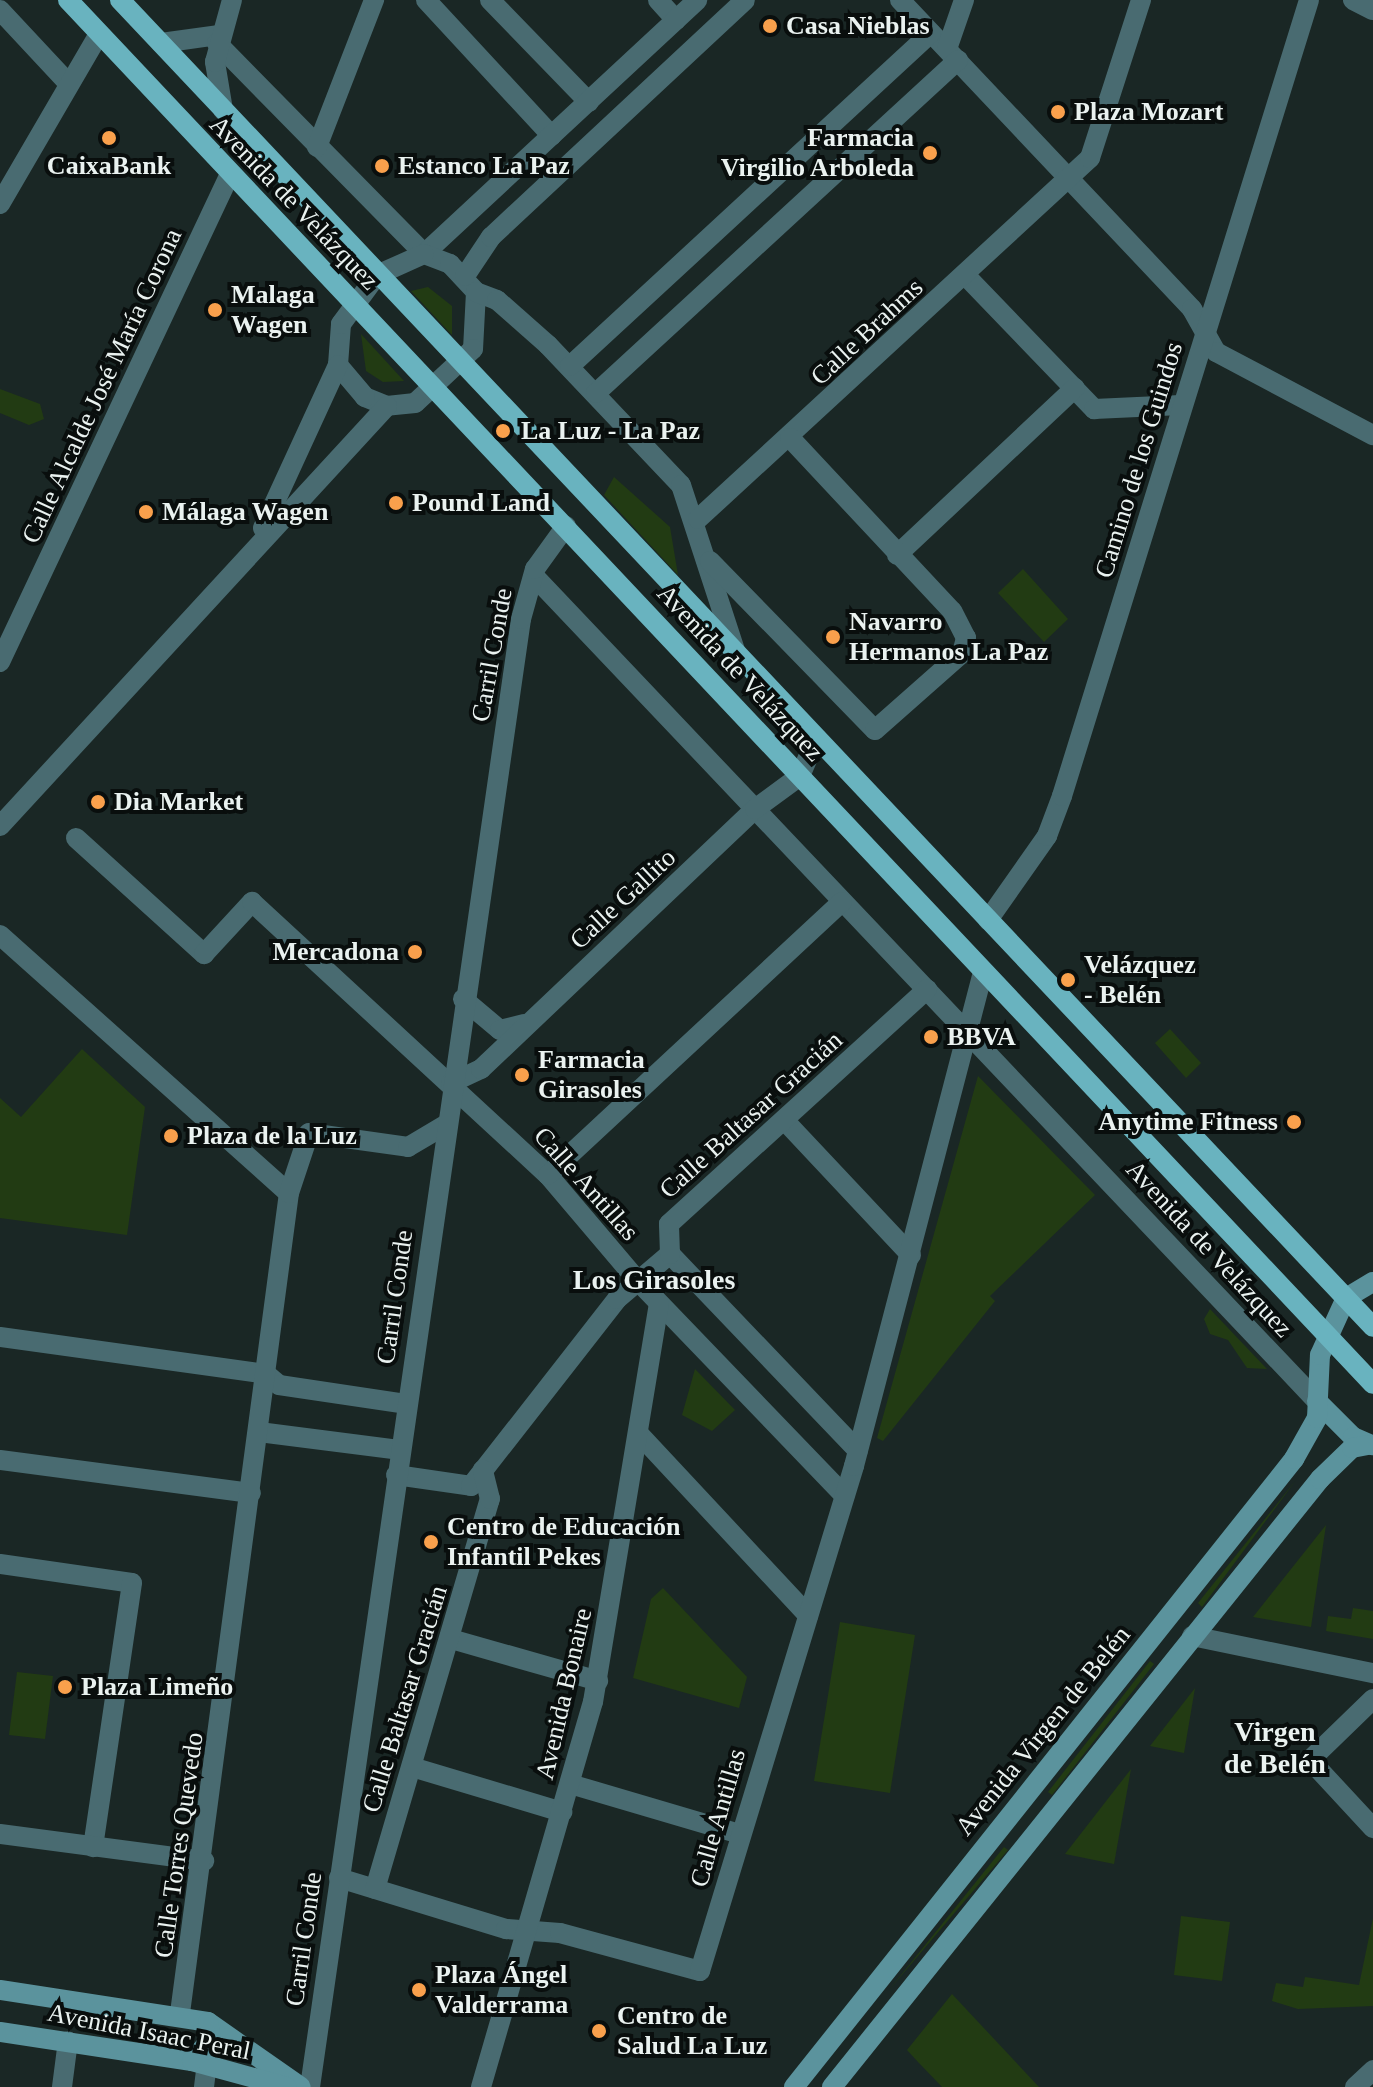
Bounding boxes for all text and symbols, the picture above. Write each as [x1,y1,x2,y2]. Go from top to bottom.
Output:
place label: Casa Nieblas [786,10,930,42]
marker: Casa Nieblas [761,17,779,35]
place label: Plaza Mozart [1074,96,1223,128]
marker: Plaza Mozart [1049,103,1067,121]
street label: Avenida de Velázquez [203,109,385,297]
place label: Farmacia Virgilio Arboleda [719,122,914,184]
marker: CaixaBank [100,129,118,147]
marker: Farmacia Virgilio Arboleda [921,144,939,162]
place label: CaixaBank [47,150,171,182]
place label: Estanco La Paz [398,150,570,182]
marker: Estanco La Paz [373,157,391,175]
street label: Calle Alcalde José María Corona [15,223,189,549]
street label: Calle Brahms [804,272,930,392]
place label: Malaga Wagen [231,279,315,340]
marker: Malaga Wagen [206,301,224,319]
street label: Camino de los Guindos [1088,338,1190,582]
place label: La Luz - La Paz [521,415,700,447]
marker: La Luz - La Paz [492,420,514,442]
place label: Pound Land [412,487,550,519]
marker: Pound Land [387,494,405,512]
place label: Málaga Wagen [162,496,329,528]
marker: Málaga Wagen [137,503,155,521]
street label: Avenida de Velázquez [650,578,830,768]
street label: Carril Conde [465,586,519,724]
place label: Navarro Hermanos La Paz [849,606,1048,668]
marker: Navarro Hermanos La Paz [824,628,842,646]
place label: Dia Market [114,786,243,818]
marker: Dia Market [89,793,107,811]
street label: Calle Gallito [564,842,682,956]
place label: Mercadona [272,936,399,968]
marker: Mercadona [406,943,424,961]
place label: Velázquez - Belén [1084,949,1196,1010]
marker: Velázquez - Belén [1059,971,1077,989]
place label: BBVA [947,1021,1016,1053]
street label: Calle Baltasar Gracián [653,1025,849,1205]
marker: BBVA [922,1028,940,1046]
place label: Farmacia Girasoles [538,1044,645,1106]
marker: Farmacia Girasoles [513,1066,531,1084]
place label: Anytime Fitness [1098,1106,1278,1138]
marker: Anytime Fitness [1285,1113,1303,1131]
place label: Plaza de la Luz [187,1120,357,1152]
street label: Calle Antillas [526,1120,646,1248]
marker: Plaza de la Luz [162,1127,180,1145]
street label: Avenida de Velázquez [1119,1154,1299,1344]
street label: Carril Conde [370,1228,420,1366]
district label: Los Girasoles [573,1263,735,1297]
place label: Centro de Educación Infantil Pekes [447,1511,681,1572]
marker: Centro de Educación Infantil Pekes [422,1533,440,1551]
street label: Calle Baltasar Gracián [356,1582,454,1816]
street label: Avenida Bonaire [529,1605,599,1783]
street label: Avenida Virgen de Belén [949,1620,1137,1842]
place label: Plaza Limeño [81,1671,233,1703]
marker: Plaza Limeño [56,1678,74,1696]
district label: Virgen de Belén [1224,1715,1326,1781]
street label: Calle Torres Quevedo [148,1730,210,1960]
street label: Calle Antillas [683,1745,753,1891]
street label: Carril Conde [279,1870,329,2008]
place label: Plaza Ángel Valderrama [435,1959,568,2020]
marker: Plaza Ángel Valderrama [410,1981,428,1999]
street label: Avenida Isaac Peral [45,1997,253,2067]
place label: Centro de Salud La Luz [617,2000,767,2062]
marker: Centro de Salud La Luz [588,2020,610,2042]

